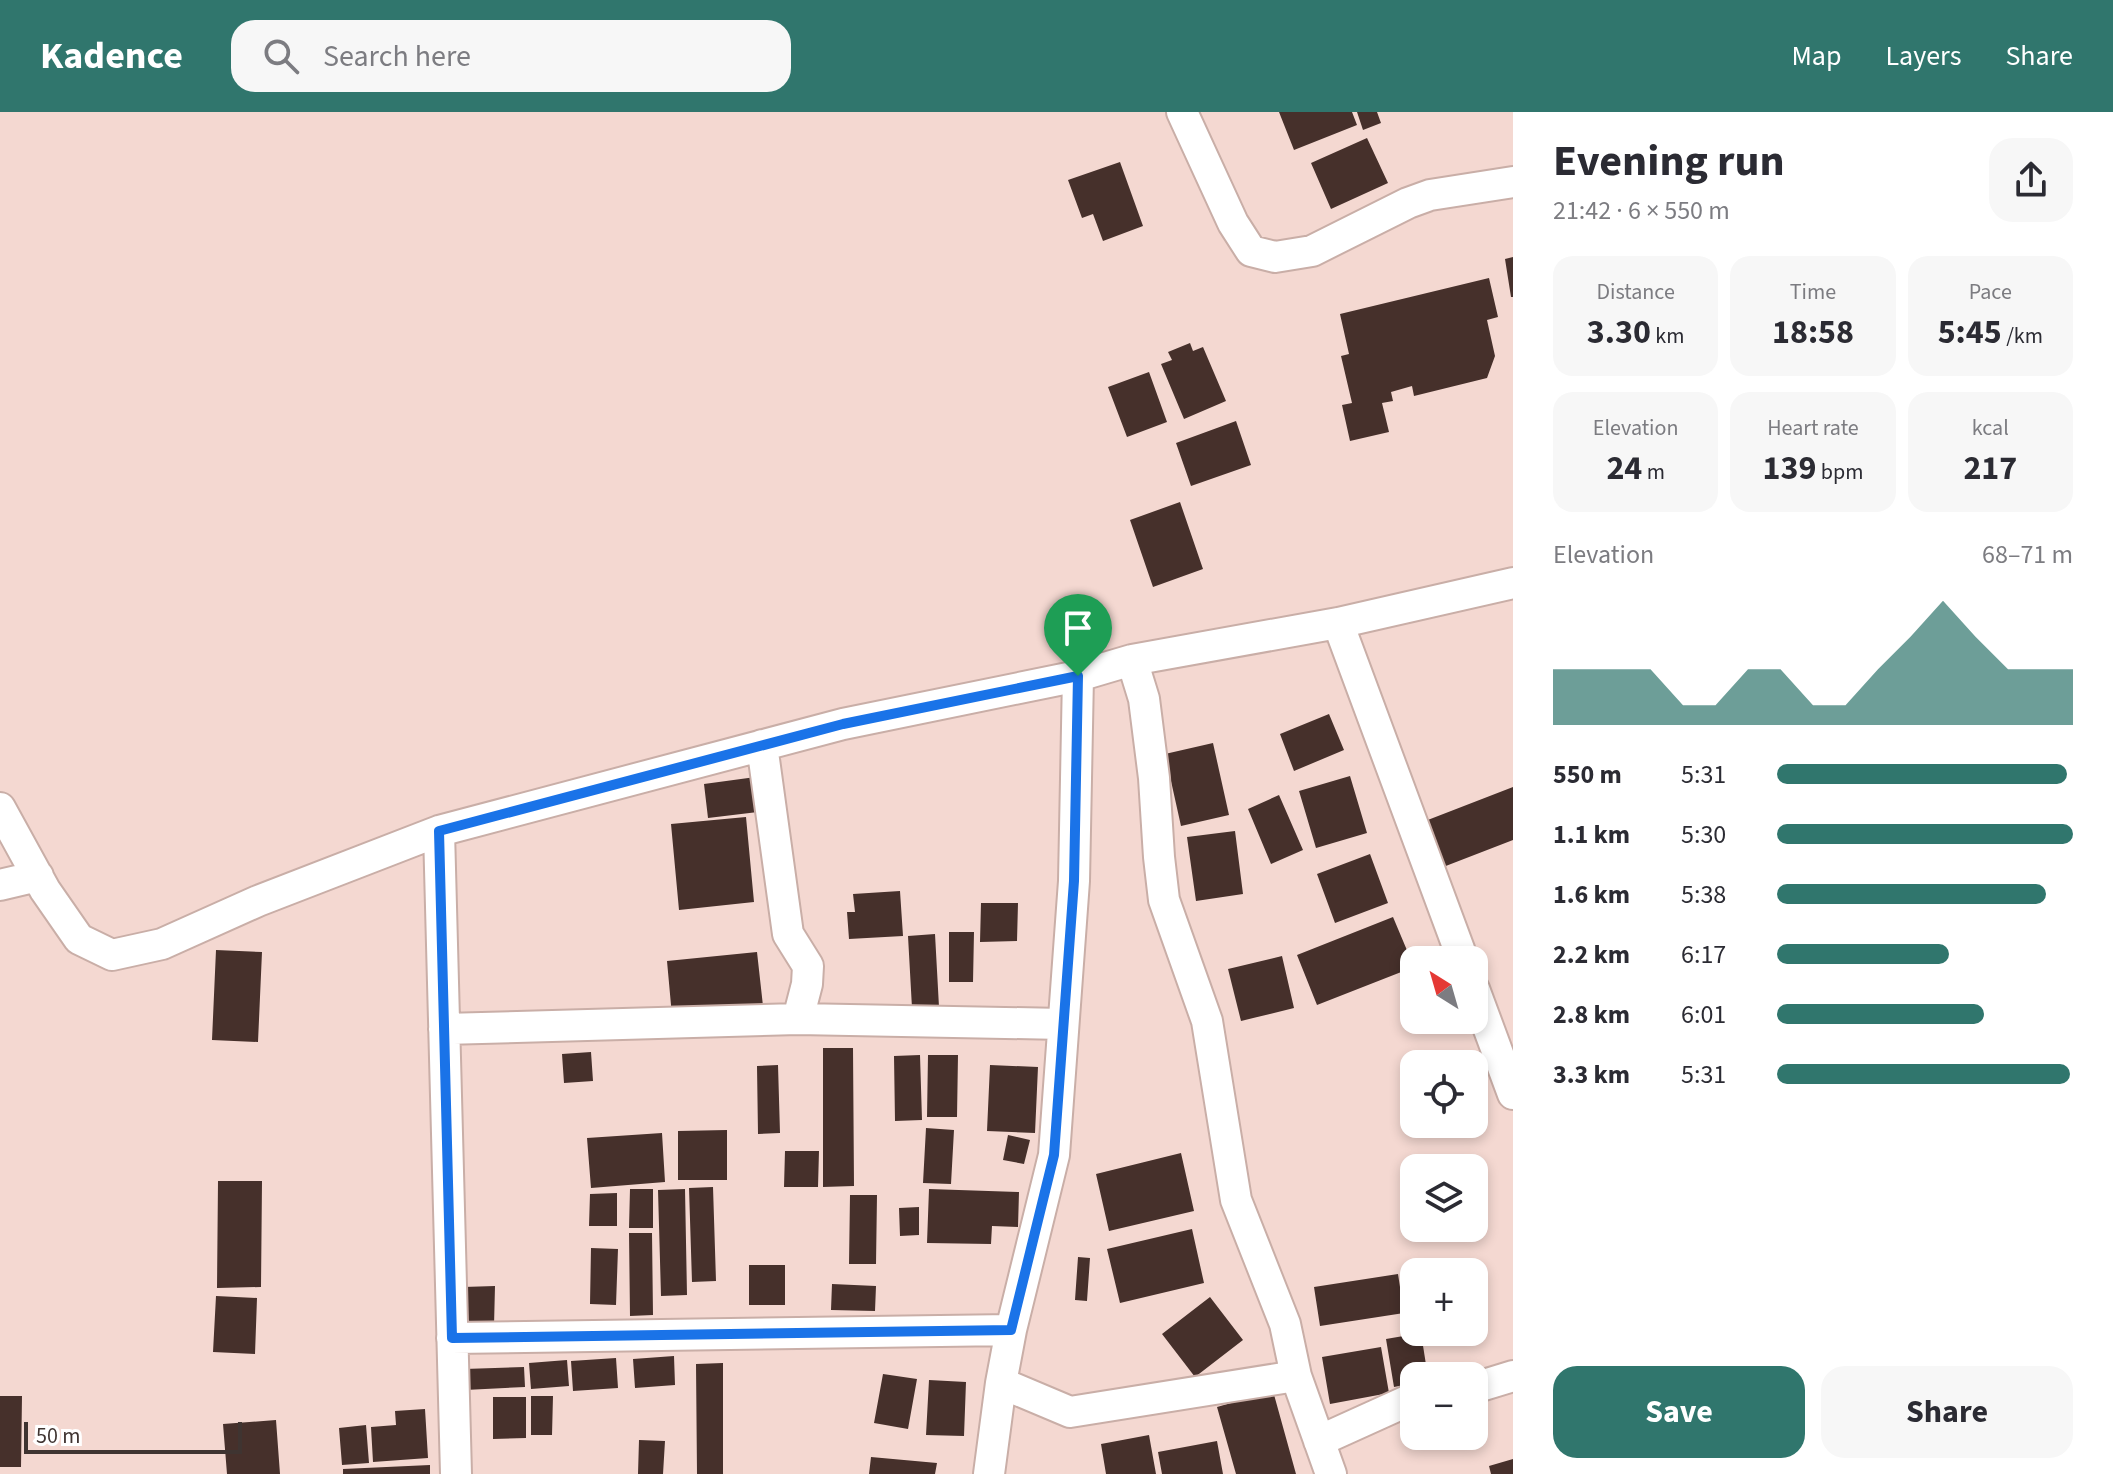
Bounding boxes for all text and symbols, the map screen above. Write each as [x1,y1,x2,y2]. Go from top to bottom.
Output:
search box [231,20,791,92]
text: Kadence [40,29,183,83]
icon: search [259,34,303,78]
text: Search here [323,35,471,78]
text: Map [1791,36,1841,76]
text: Layers [1885,36,1961,76]
text: Share [2005,36,2073,76]
text: Evening run [1553,130,1785,193]
button: share [1989,138,2073,222]
text: 21:42 · 6 × 550 m [1553,192,1730,229]
text: Distance [1597,276,1675,308]
text: Time [1790,276,1836,308]
text: Pace [1969,276,2012,308]
text: 3.30 [1587,308,1651,357]
text: 18:58 [1772,308,1854,357]
text: 5:45 [1938,308,2002,357]
text: km [1651,320,1684,352]
text: /km [2002,320,2043,352]
text: Elevation [1593,412,1679,444]
text: Heart rate [1767,412,1859,444]
text: kcal [1972,412,2009,444]
text: 24 [1606,444,1642,493]
text: 139 [1763,444,1816,493]
text: 217 [1963,444,2017,493]
text: m [1642,456,1665,488]
text: bpm [1816,456,1863,488]
text: Elevation [1553,536,1654,573]
text: 68–71 m [1982,536,2073,573]
pin [1044,594,1112,676]
icon: arrive [1056,606,1100,650]
text: 550 m [1553,756,1622,793]
text: 5:31 [1681,756,1726,793]
text: 1.1 km [1553,816,1630,853]
text: 5:30 [1681,816,1726,853]
text: 1.6 km [1553,876,1630,913]
text: 5:38 [1681,876,1726,913]
text: 2.2 km [1553,936,1630,973]
text: 6:17 [1681,936,1726,973]
north arrow [1400,946,1488,1034]
map controls [1400,946,1488,1450]
text: 2.8 km [1553,996,1630,1033]
text: 6:01 [1681,996,1726,1033]
button: locate [1400,1050,1488,1138]
text: 3.3 km [1553,1056,1630,1093]
text: 5:31 [1681,1056,1726,1093]
button: layers [1400,1154,1488,1242]
button: + [1400,1258,1488,1346]
button: − [1400,1362,1488,1450]
button: Save [1553,1366,1805,1458]
button: Share [1821,1366,2073,1458]
scale bar [24,1418,242,1454]
text: 50 m [36,1420,81,1452]

